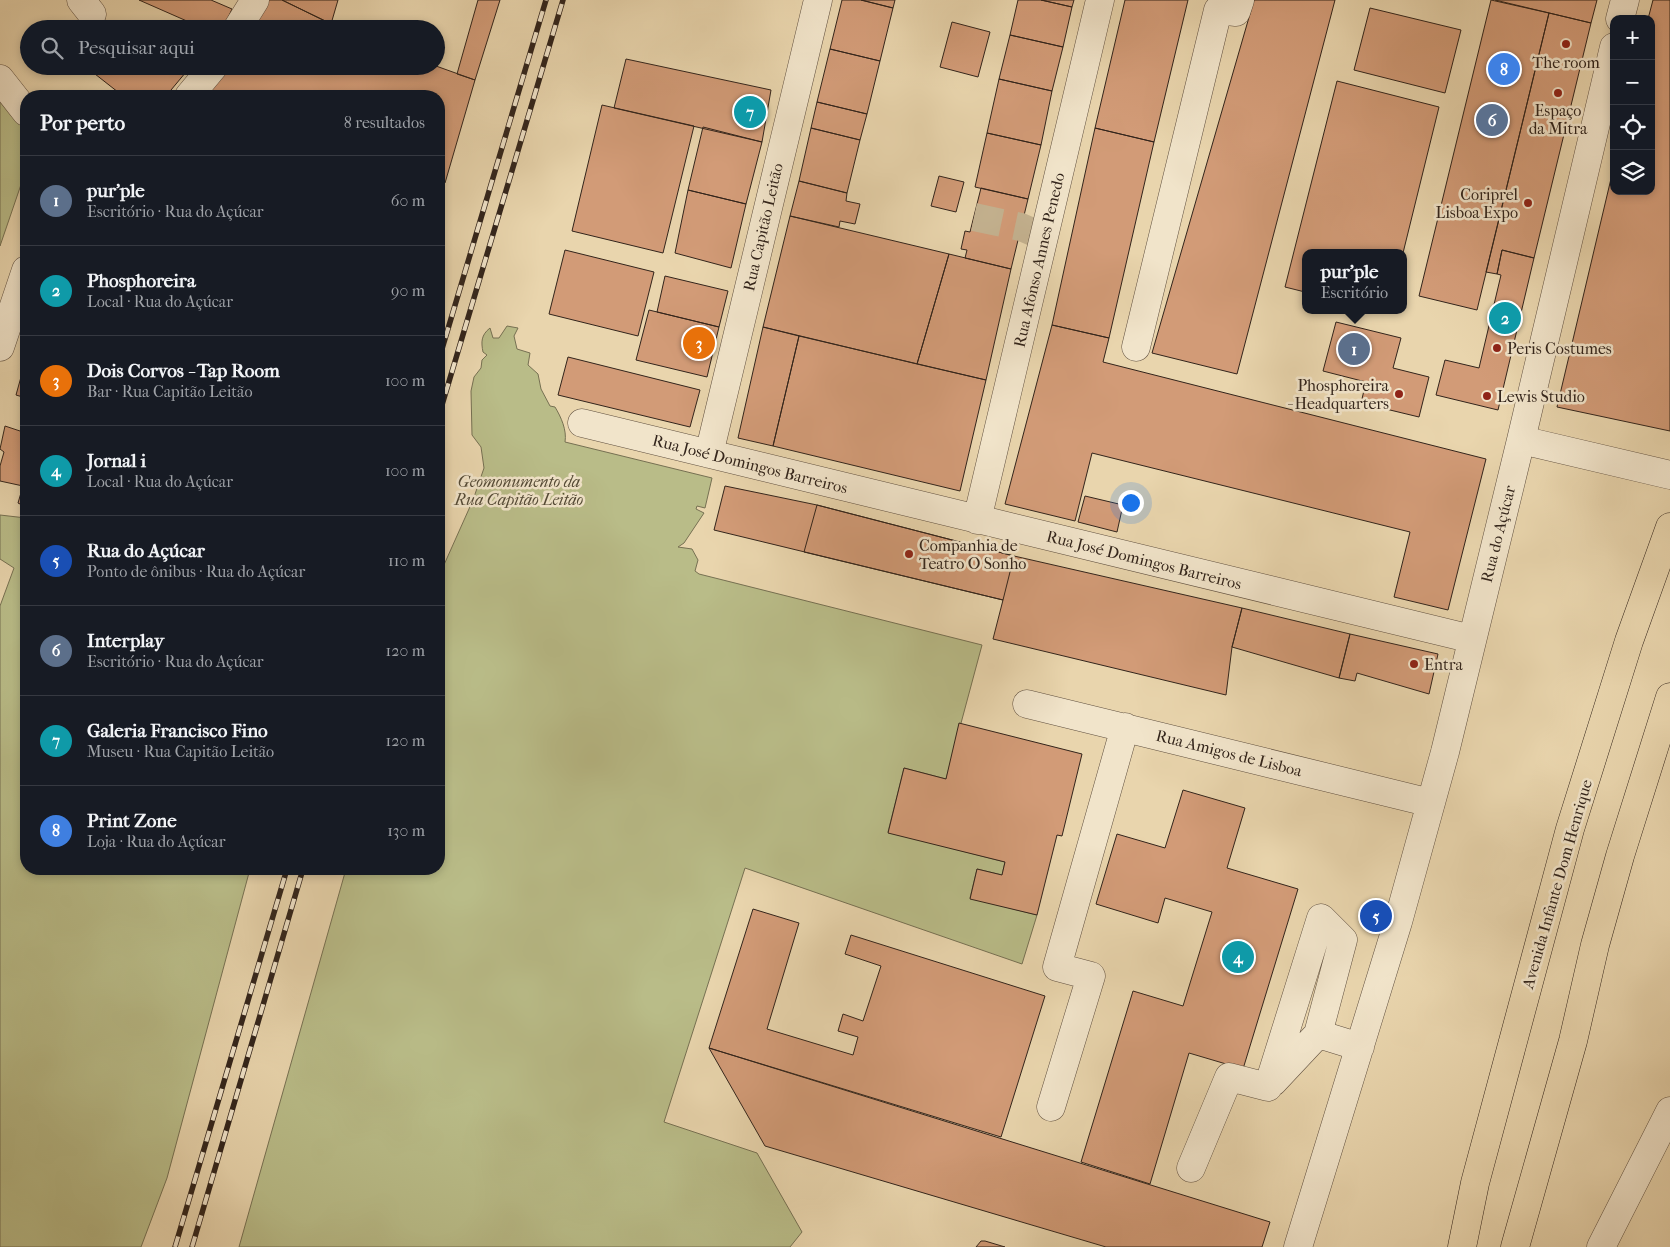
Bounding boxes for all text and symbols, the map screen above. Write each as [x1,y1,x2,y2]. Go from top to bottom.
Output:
map controls [1610,15,1655,195]
button: + [1610,15,1655,60]
search box [20,20,445,75]
icon: search [38,34,66,62]
text: Pesquisar aqui [78,37,195,59]
marker: The room [1560,38,1572,50]
pin: 8 [1488,50,1520,88]
place label: The room [1532,53,1600,72]
button: − [1610,60,1655,105]
marker: Espaço da Mitra [1552,87,1564,99]
pin: 7 [734,93,766,131]
pin: 6 [1476,101,1508,139]
place label: Espaço da Mitra [1529,101,1588,138]
button: locate [1610,105,1655,150]
text: Por perto [40,111,125,135]
text: 8 resultados [344,113,425,132]
button: layers [1610,150,1655,195]
street label: Rua Capitão Leitão [739,161,787,293]
street label: Rua Afonso Annes Penedo [1010,171,1068,349]
text: pur'ple [87,180,145,202]
place label: Coriprel Lisboa Expo [1436,185,1519,222]
text: 1 [53,191,59,210]
text: 60 m [391,191,425,210]
marker: Coriprel Lisboa Expo [1522,197,1534,209]
text: Escritório · Rua do Açúcar [87,202,264,221]
popup [1302,249,1407,314]
text: pur'ple [1321,261,1379,283]
text: Phosphoreira [87,270,196,292]
text: 2 [52,281,60,300]
text: 90 m [391,281,425,300]
text: Escritório [1321,283,1388,302]
text: Local · Rua do Açúcar [87,292,233,311]
pin: 2 [1489,299,1521,337]
pin: 3 [683,324,715,362]
pin: 1 [1338,330,1370,368]
place label: Peris Costumes [1507,339,1612,358]
marker: Peris Costumes [1491,342,1503,354]
text: Dois Corvos - Tap Room [87,360,280,382]
text: 3 [53,371,59,390]
text: 100 m [385,371,425,390]
place label: Phosphoreira - Headquarters [1287,376,1390,413]
text: Bar · Rua Capitão Leitão [87,382,253,401]
place label: Lewis Studio [1497,387,1585,406]
marker: Phosphoreira - Headquarters [1393,388,1405,400]
marker: Lewis Studio [1481,390,1493,402]
street label: Rua José Domingos Barreiros [650,431,850,497]
text: Jornal i [87,450,146,472]
text: 4 [51,461,61,480]
text: 100 m [385,461,425,480]
text: Local · Rua do Açúcar [87,472,233,491]
park label: Geomonumento da Rua Capitão Leitão [454,472,584,509]
street label: Rua do Açúcar [1477,483,1519,584]
your location [1118,490,1144,516]
street label: Rua José Domingos Barreiros [1044,527,1244,593]
place label: Companhia de Teatro O Sonho [919,536,1026,573]
text: Rua do Açúcar [87,540,205,562]
marker: Companhia de Teatro O Sonho [903,548,915,560]
text: 5 [53,551,59,570]
text: 110 m [388,551,425,570]
text: Ponto de ônibus · Rua do Açúcar [87,562,305,581]
text: Interplay [87,630,164,652]
text: 6 [52,641,60,660]
text: 120 m [386,641,425,660]
text: Escritório · Rua do Açúcar [87,652,264,671]
place label: Entra [1424,655,1463,674]
marker: Entra [1408,658,1420,670]
text: Galeria Francisco Fino [87,720,268,742]
street label: Rua Amigos de Lisboa [1154,726,1305,780]
text: 7 [52,731,60,750]
text: 120 m [386,731,425,750]
text: Museu · Rua Capitão Leitão [87,742,274,761]
street label: Avenida Infante Dom Henrique [1518,777,1596,992]
text: Print Zone [87,810,177,832]
text: 8 [52,821,60,840]
text: 130 m [387,821,425,840]
text: Loja · Rua do Açúcar [87,832,226,851]
pin: 5 [1360,897,1392,935]
pin: 4 [1222,938,1254,976]

